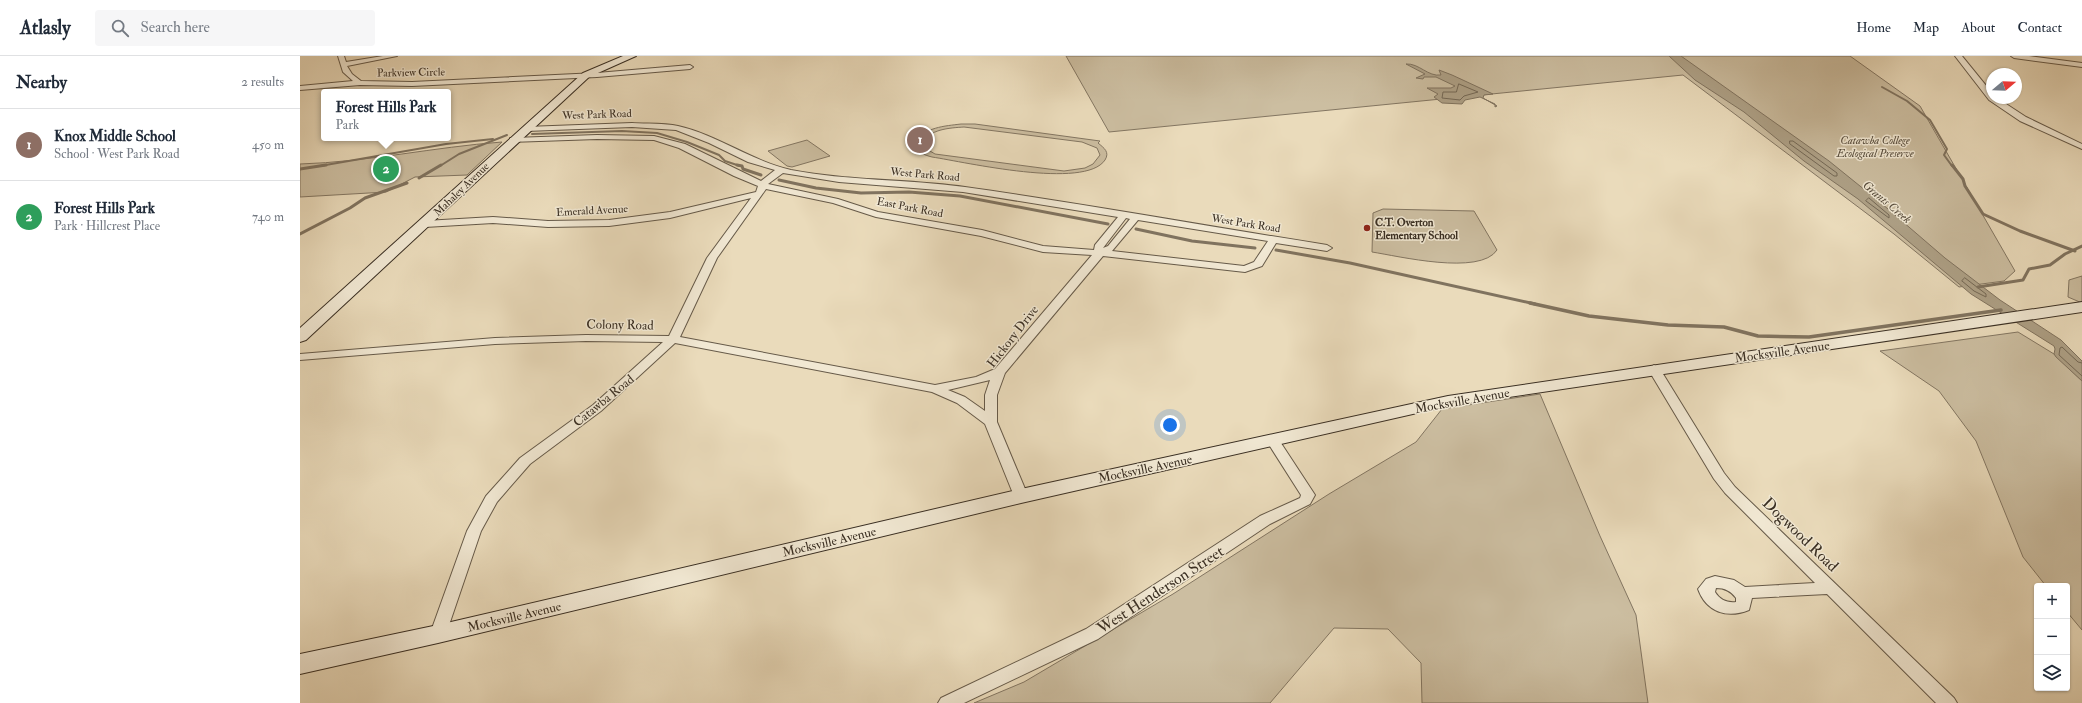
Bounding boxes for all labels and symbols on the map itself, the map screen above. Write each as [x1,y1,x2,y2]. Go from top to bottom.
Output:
street label: Parkview Circle [377,65,446,80]
north arrow [1986,68,2022,104]
street label: West Park Road [561,107,633,122]
pin: 1 [907,125,933,155]
park label: Catawba College Ecological Preserve [1835,134,1914,160]
pin: 2 [373,154,399,184]
street label: Mahaley Avenue [431,159,493,220]
street label: West Park Road [889,165,961,184]
water label: Grants Creek [1859,178,1914,227]
street label: East Park Road [876,195,945,220]
street label: Emerald Avenue [556,202,629,219]
street label: West Park Road [1209,211,1282,235]
place label: C.T. Overton Elementary School [1375,216,1458,243]
marker: C.T. Overton Elementary School [1362,223,1372,233]
street label: Hickory Drive [984,302,1043,372]
street label: Colony Road [586,316,654,335]
street label: Mocksville Avenue [1734,337,1831,367]
street label: Catawba Road [570,371,638,430]
street label: Mocksville Avenue [1414,385,1511,417]
your location [1160,415,1180,435]
street label: Mocksville Avenue [1097,451,1194,487]
street label: Dogwood Road [1758,493,1843,576]
street label: Mocksville Avenue [781,523,878,561]
street label: West Henderson Street [1092,541,1228,639]
street label: Mocksville Avenue [466,598,563,636]

